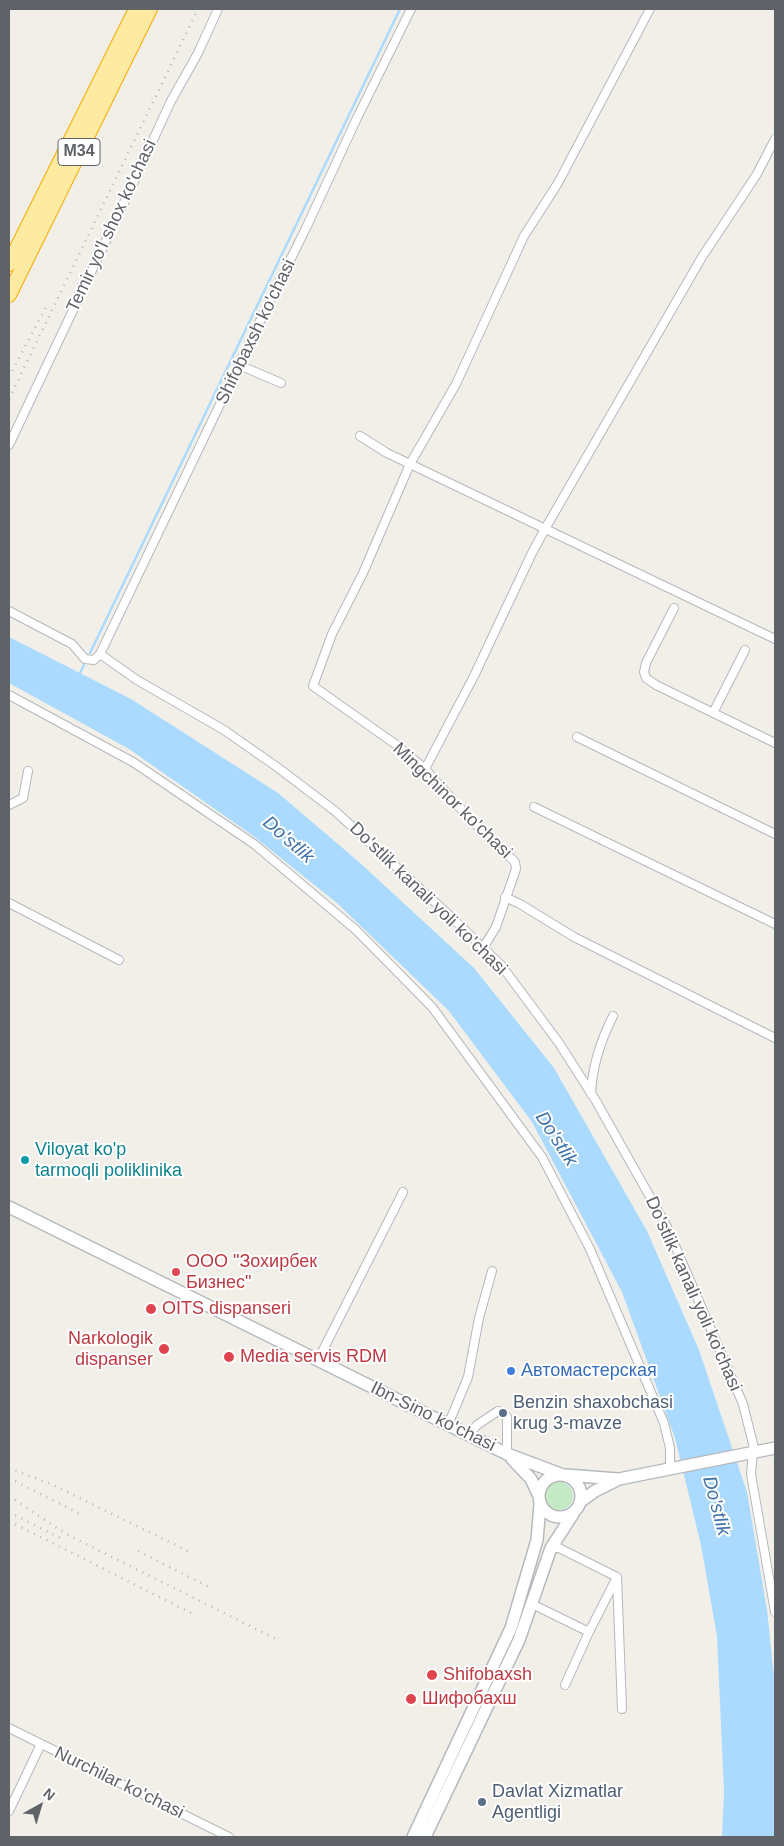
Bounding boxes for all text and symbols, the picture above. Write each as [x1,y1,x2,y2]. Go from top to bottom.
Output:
street label: Temir yo'l shox ko'chasi [62,136,162,316]
road number: M34 [58,138,100,166]
street label: Shifobaxsh ko'chasi [212,256,300,408]
street label: Mingchinor ko'chasi [388,739,516,863]
water label: Do'stlik [258,812,318,868]
street label: Do'stlik kanali yoli ko'chasi [345,818,511,980]
water label: Do'stlik [530,1107,582,1171]
place label: Viloyat ko'p tarmoqli poliklinika [35,1139,182,1182]
marker: Viloyat ko'p tarmoqli poliklinika [19,1154,31,1166]
street label: Do'stlik kanali yoli ko'chasi [640,1193,746,1395]
place label: ООО "Зохирбек Бизнес" [186,1251,317,1294]
marker: ООО "Зохирбек Бизнес" [170,1266,182,1278]
place label: OITS dispanseri [162,1298,291,1320]
marker: OITS dispanseri [144,1302,158,1316]
place label: Narkologik dispanser [68,1328,153,1370]
marker: Narkologik dispanser [157,1342,171,1356]
place label: Media servis RDM [240,1346,387,1368]
marker: Media servis RDM [222,1350,236,1364]
place label: Автомастерская [521,1360,657,1382]
marker: Автомастерская [505,1365,517,1377]
street label: Ibn-Sino ko'chasi [367,1377,499,1457]
place label: Benzin shaxobchasi krug 3-mavze [513,1392,673,1435]
marker: Benzin shaxobchasi krug 3-mavze [497,1407,509,1419]
water label: Do'stlik [697,1474,735,1538]
place label: Shifobaxsh [443,1664,532,1686]
marker: Shifobaxsh [425,1668,439,1682]
place label: Шифобахш [422,1688,517,1710]
marker: Шифобахш [404,1692,418,1706]
street label: Nurchilar ko'chasi [51,1742,187,1824]
north arrow [15,1781,65,1831]
place label: Davlat Xizmatlar Agentligi [492,1781,623,1824]
text: N [40,1785,58,1804]
marker: Davlat Xizmatlar Agentligi [476,1796,488,1808]

